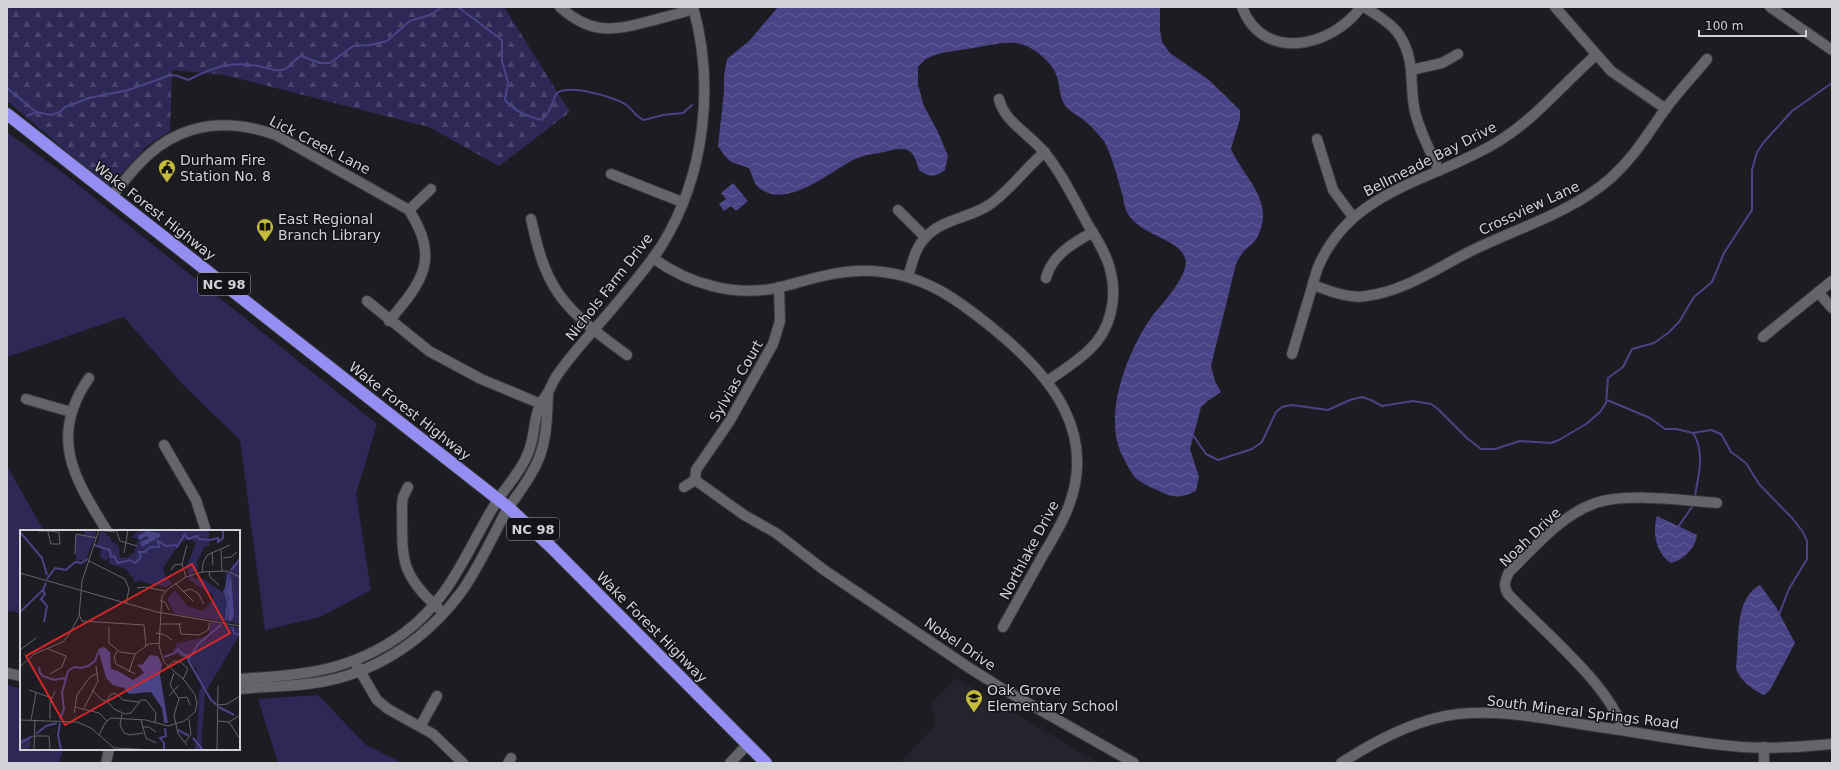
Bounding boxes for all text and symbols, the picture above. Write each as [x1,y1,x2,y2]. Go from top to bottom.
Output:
scale bar [1699,12,1806,38]
text: 100 m [1705,19,1743,33]
street label: Lick Creek Lane [267,113,373,177]
street label: Bellmeade Bay Drive [1361,118,1499,200]
place label: Durham Fire Station No. 8 [180,152,271,184]
street label: Wake Forest Highway [91,158,219,264]
public building icon: Durham Fire Station No. 8 [157,158,177,183]
street label: Crossview Lane [1476,178,1582,238]
place label: East Regional Branch Library [278,211,381,243]
library icon: East Regional Branch Library [255,217,275,242]
street label: Nichols Farm Drive [562,230,656,344]
road number: NC 98 [198,273,250,295]
street label: Sylvias Court [706,337,766,425]
street label: Wake Forest Highway [346,358,474,464]
street label: Northlake Drive [996,498,1062,602]
street label: Noah Drive [1496,504,1564,570]
road number: NC 98 [507,518,559,540]
inset map [20,530,240,750]
street label: Wake Forest Highway [593,568,711,686]
street label: Nobel Drive [921,614,999,674]
place label: Oak Grove Elementary School [987,682,1119,714]
school or university icon: Oak Grove Elementary School [964,688,984,713]
street label: South Mineral Springs Road [1486,692,1680,732]

